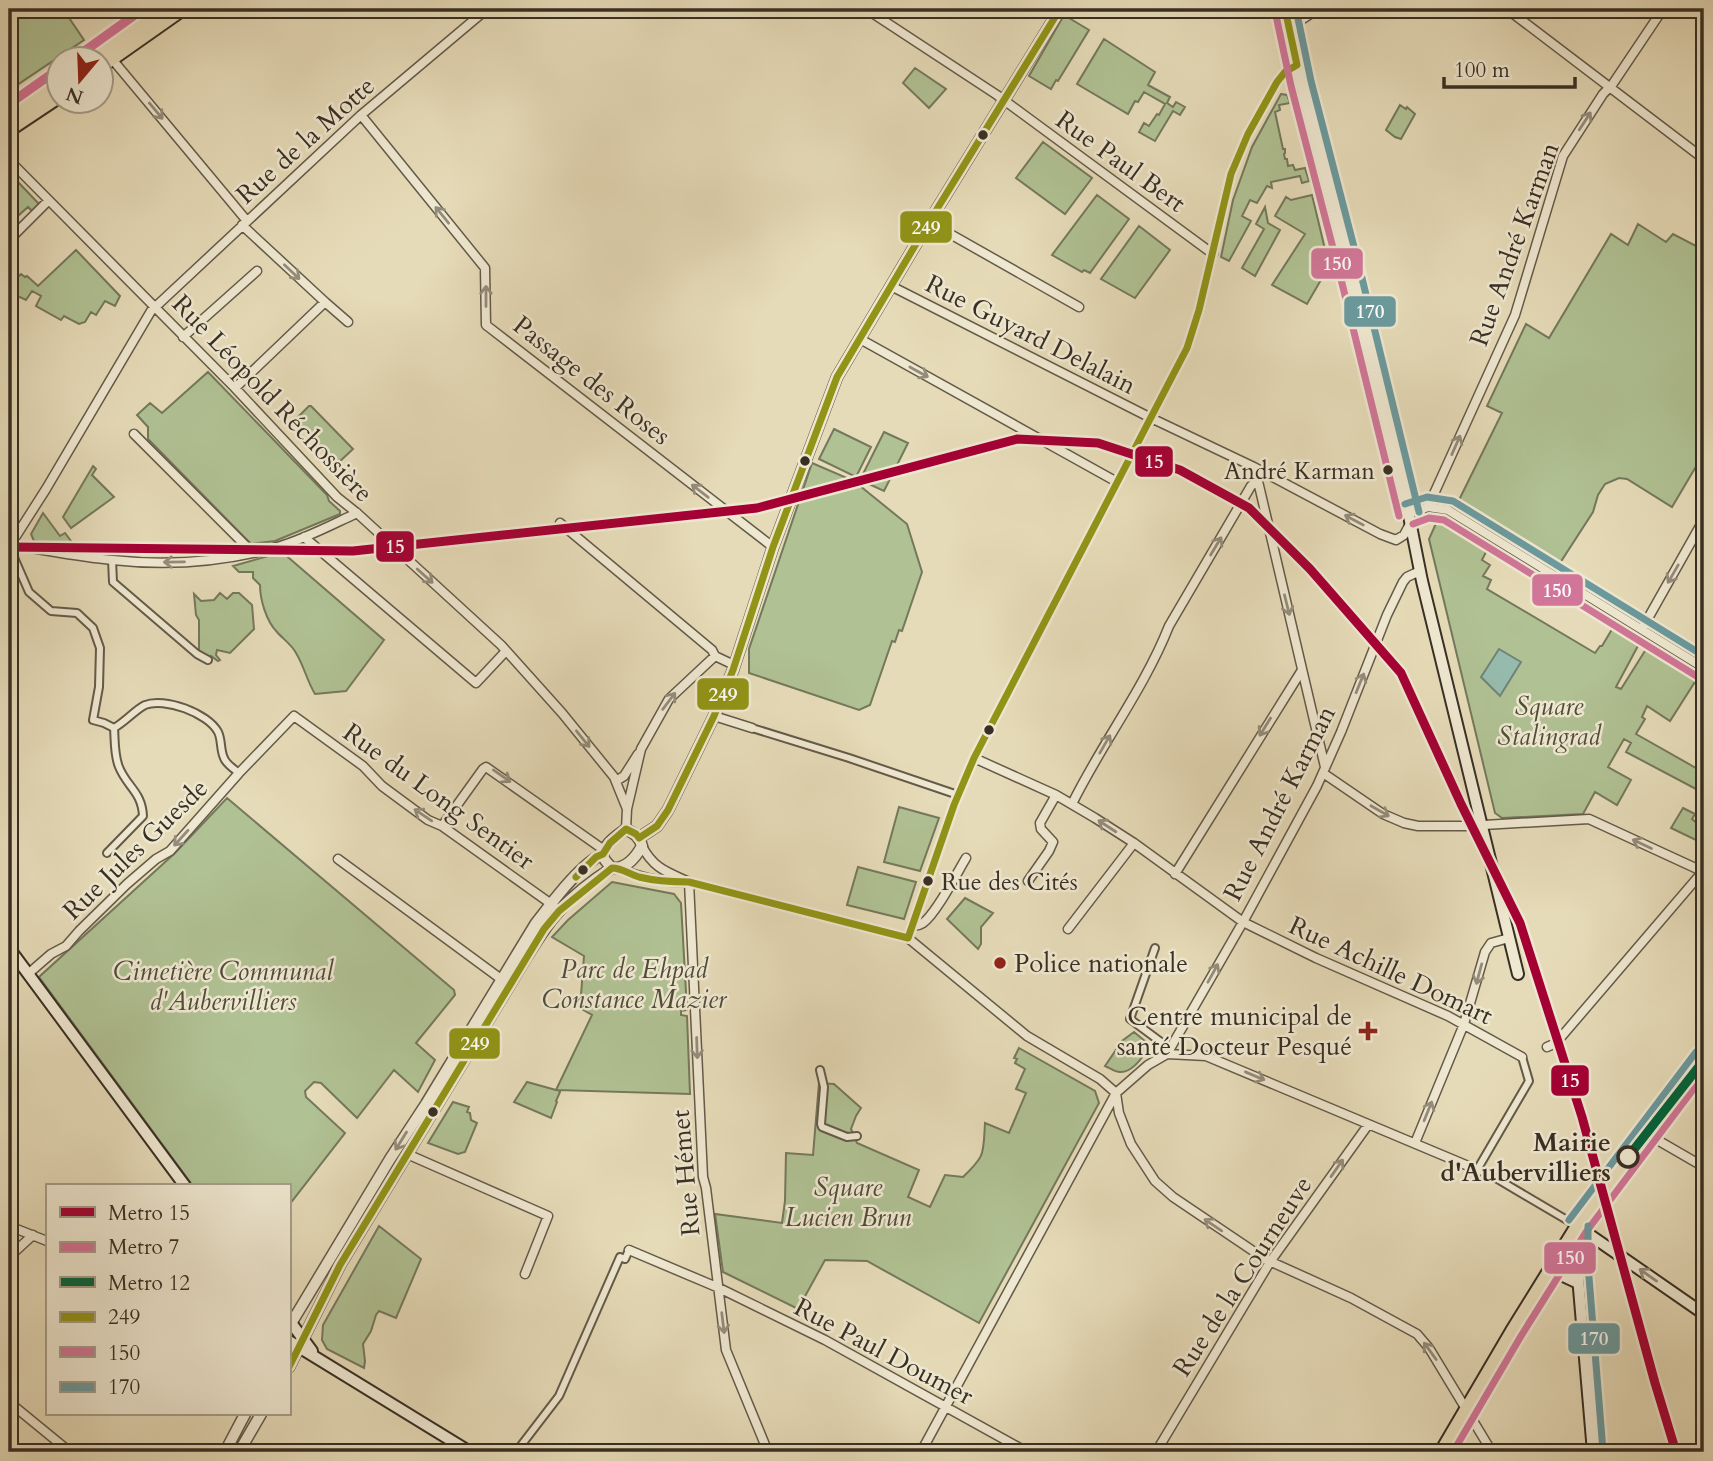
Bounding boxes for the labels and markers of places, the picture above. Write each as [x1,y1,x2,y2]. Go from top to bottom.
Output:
unlabelled marker [976,128,990,142]
unlabelled marker [798,454,812,468]
place label: André Karman [1224,455,1375,488]
marker: André Karman [1381,463,1395,477]
unlabelled marker [982,723,996,737]
unlabelled marker [576,863,590,877]
place label: Rue des Cités [941,866,1078,899]
marker: Rue des Cités [921,874,935,888]
place label: Police nationale [1014,946,1188,981]
marker: Police nationale [992,955,1008,971]
place label: Centre municipal de santé Docteur Pesqué [1117,999,1352,1064]
marker: Centre municipal de santé Docteur Pesqué [1358,1021,1378,1041]
unlabelled marker [426,1105,440,1119]
place label: Mairie d'Aubervilliers [1440,1125,1611,1190]
marker: Mairie d'Aubervilliers [1617,1146,1639,1168]

